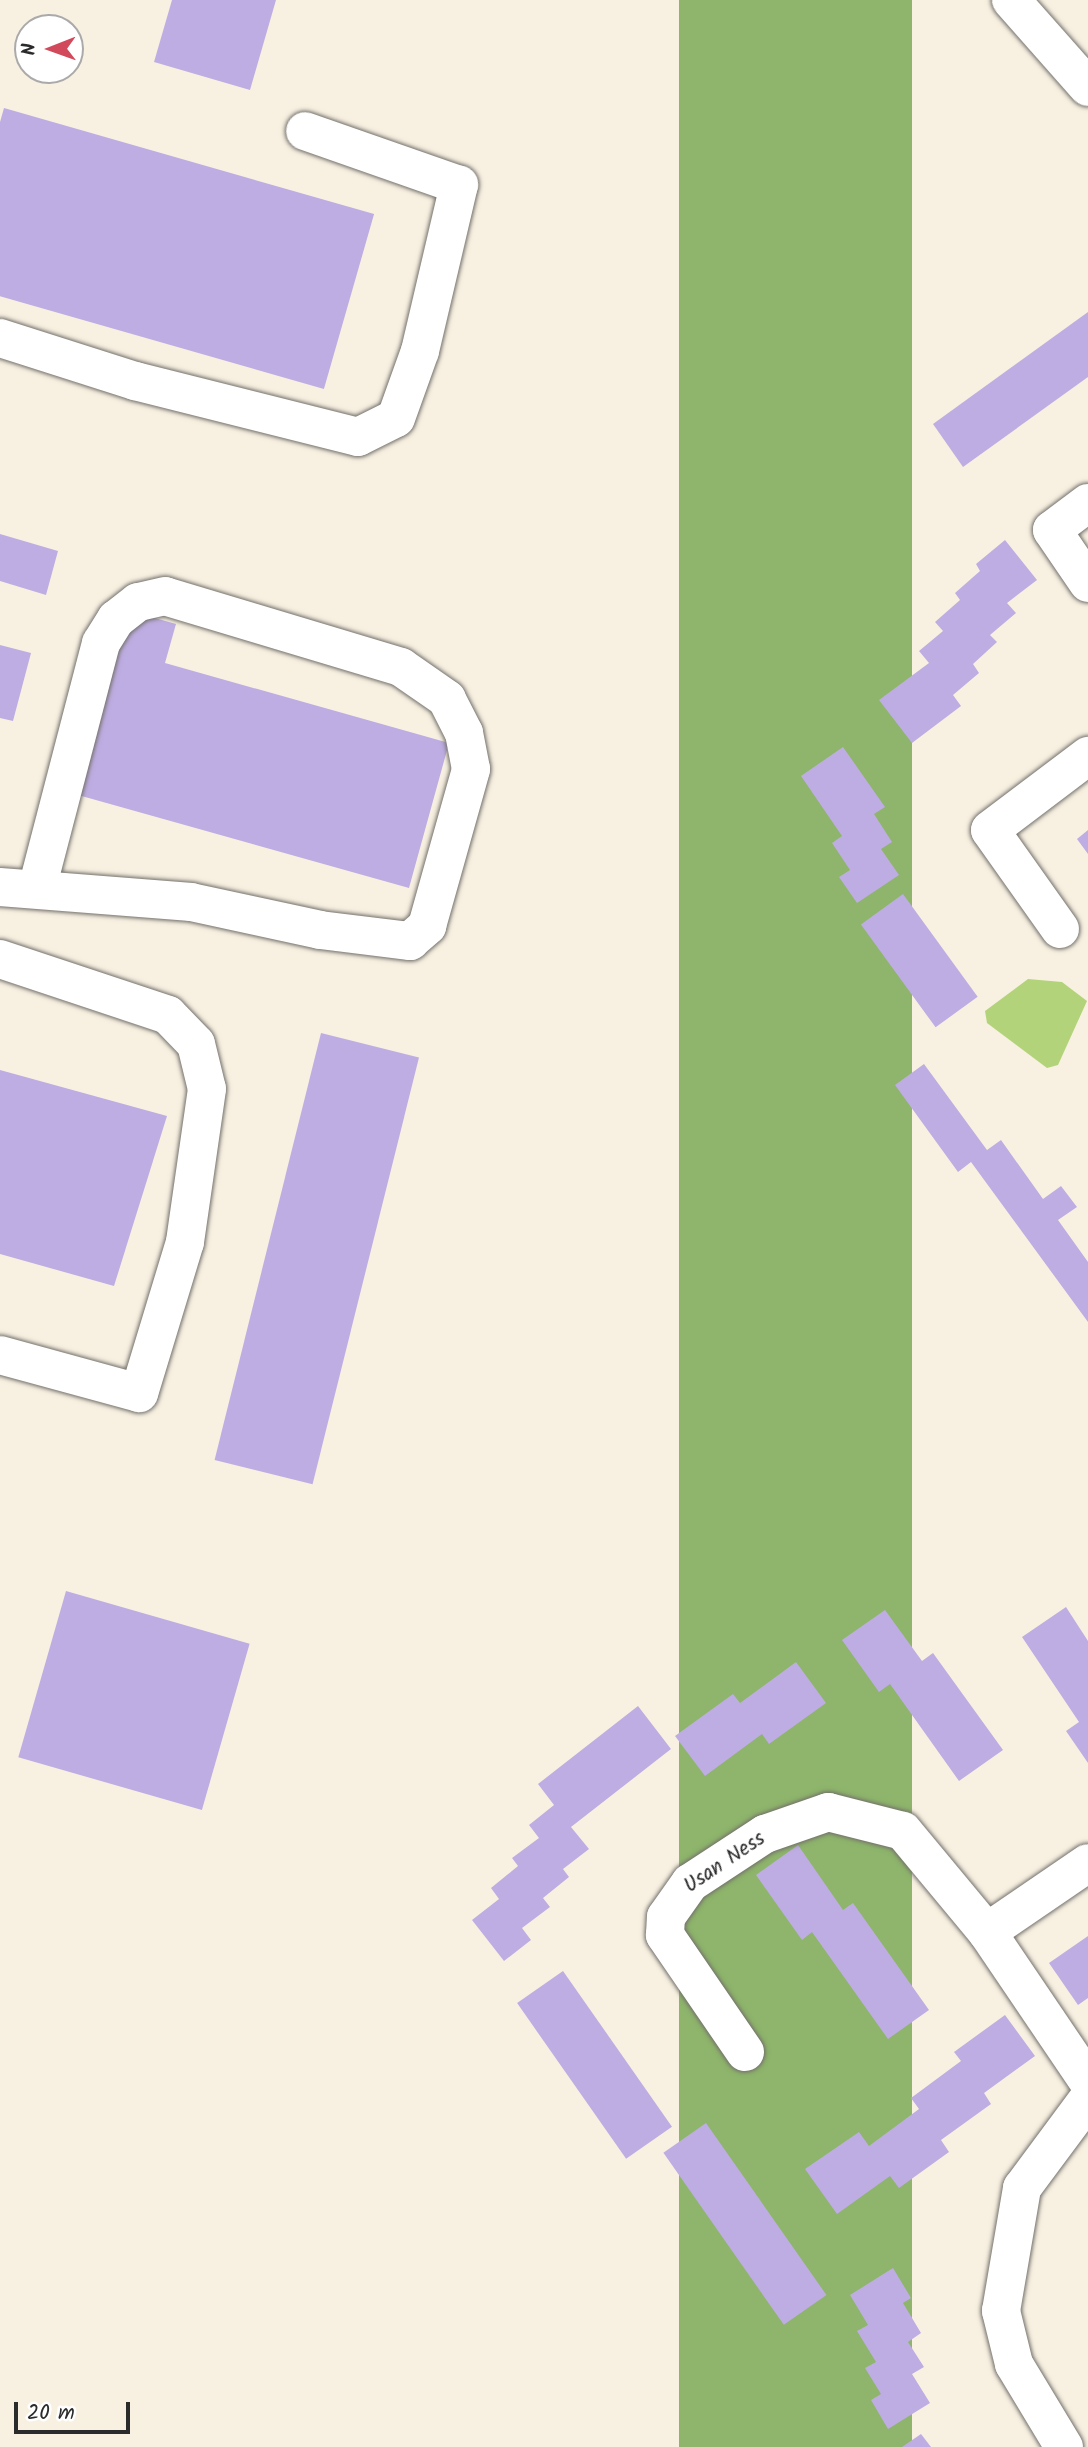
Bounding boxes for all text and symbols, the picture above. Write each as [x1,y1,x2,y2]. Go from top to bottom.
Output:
north arrow [14,14,84,84]
text: N [15,43,45,56]
street label: Usan Ness [680,1827,770,1899]
scale bar [18,2388,133,2432]
text: 20 m [27,2397,75,2430]

